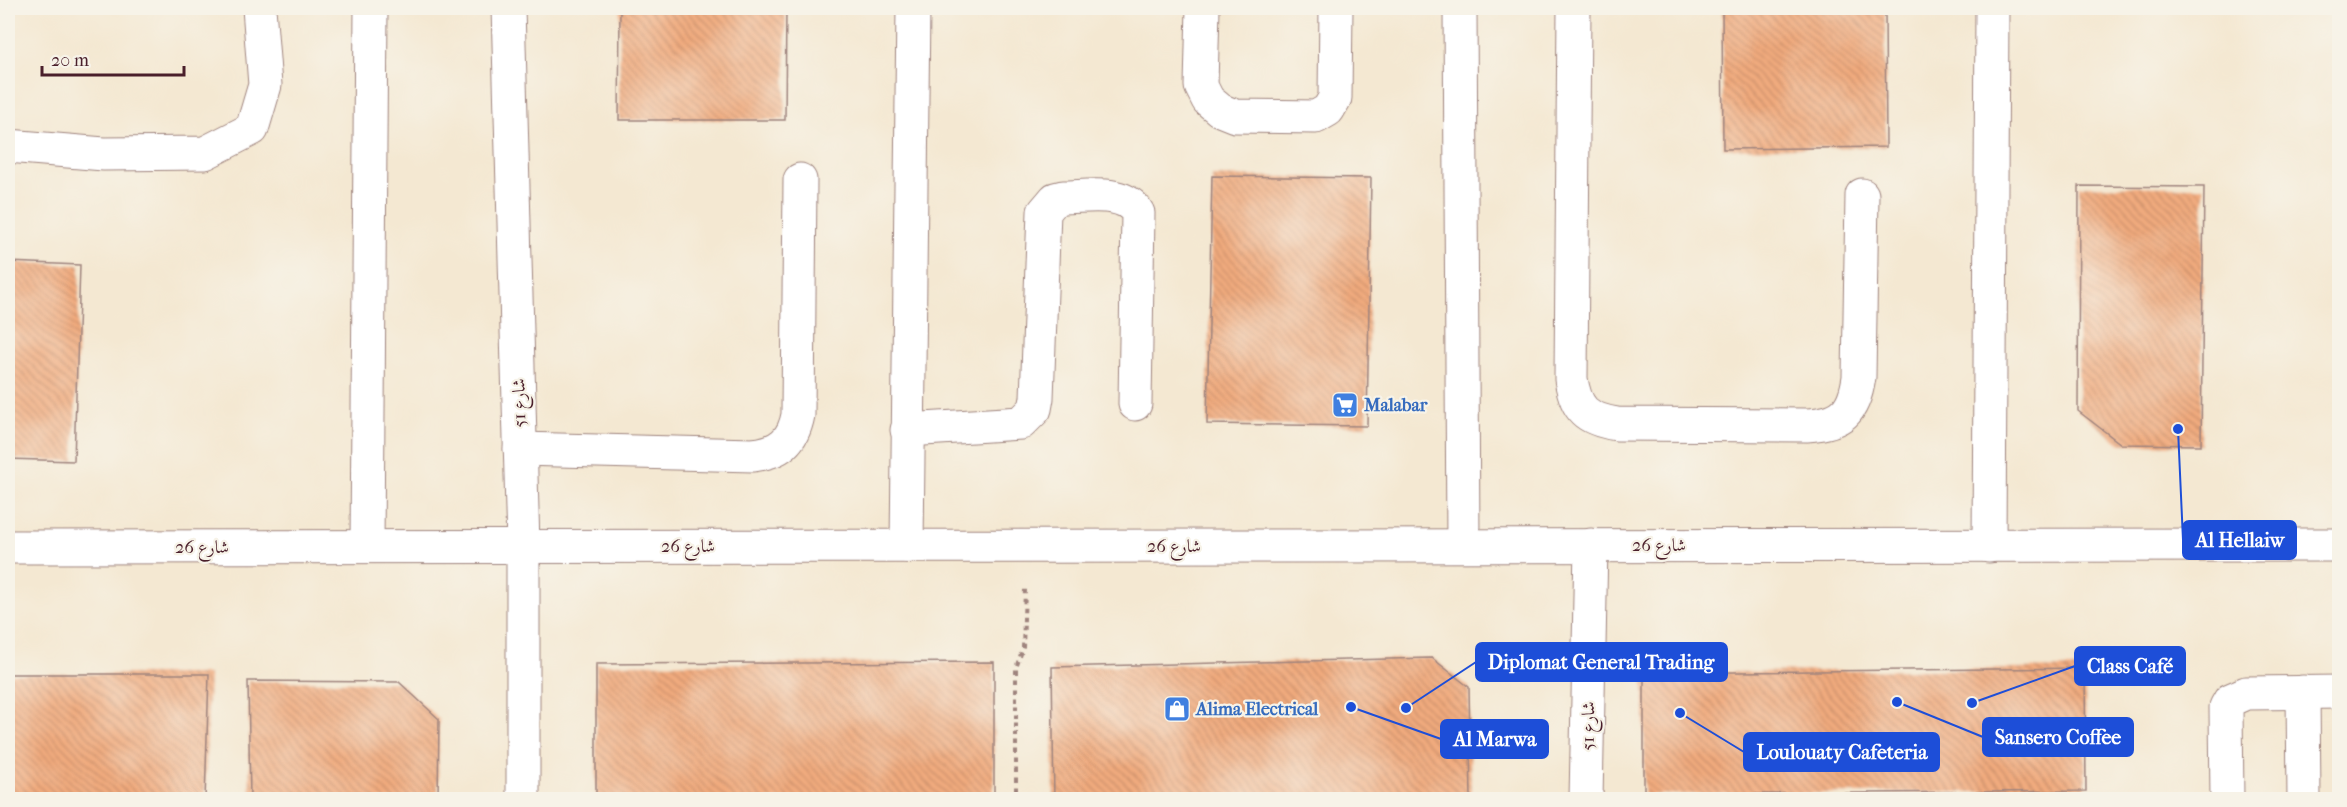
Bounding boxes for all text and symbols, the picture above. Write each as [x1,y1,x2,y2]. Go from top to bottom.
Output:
scale bar [42,39,184,77]
text: 20 m [51,50,89,71]
street label: شارع 51 [509,378,534,428]
supermarket icon: Malabar [1330,390,1360,420]
place label: Malabar [1363,395,1428,416]
callout: Al Hellaiw [2183,521,2296,559]
text: Al Hellaiw [2193,529,2286,552]
street label: شارع 26 [1632,535,1686,560]
street label: شارع 26 [661,536,715,561]
street label: شارع 26 [1147,536,1201,561]
street label: شارع 26 [175,537,229,562]
callout: Diplomat General Trading [1476,643,1727,681]
callout: Class Café [2075,647,2185,685]
text: Diplomat General Trading [1488,651,1716,674]
text: Class Café [2087,655,2173,678]
shop icon: Alima Electrical [1162,694,1192,724]
place label: Alima Electrical [1195,699,1319,720]
street label: شارع 51 [1578,701,1603,751]
callout: Sansero Coffee [1983,718,2133,756]
callout: Al Marwa [1441,720,1548,758]
text: Sansero Coffee [1995,726,2121,749]
text: Al Marwa [1452,728,1537,751]
callout: Loulouaty Cafeteria [1744,733,1939,771]
text: Loulouaty Cafeteria [1756,741,1928,764]

